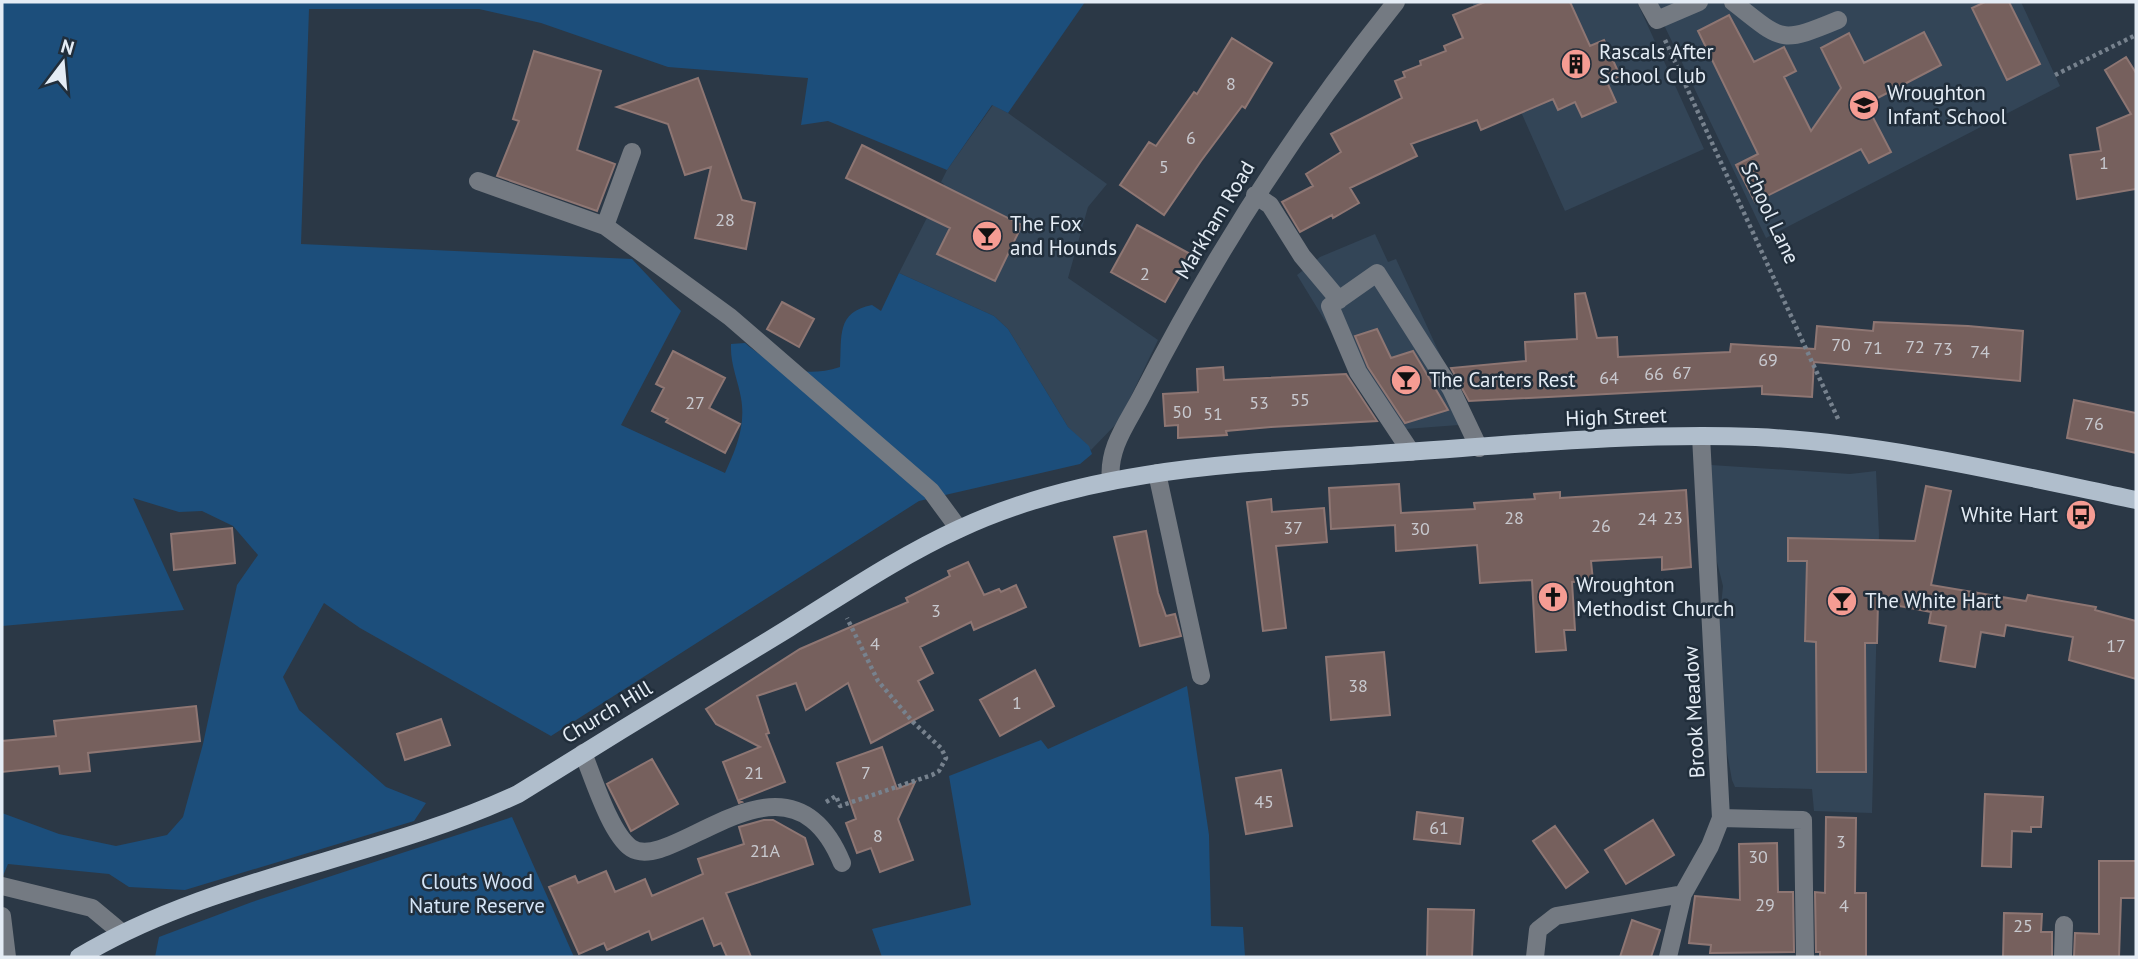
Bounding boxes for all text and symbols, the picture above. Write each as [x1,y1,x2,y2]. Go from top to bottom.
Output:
north arrow [28,28,98,98]
text: N [58,33,77,60]
place label: Rascals After School Club [1599,38,1714,89]
building icon: Rascals After School Club [1559,47,1593,81]
house number: 8 [1226,72,1236,95]
place label: Wroughton Infant School [1887,79,2007,130]
school or university icon: Wroughton Infant School [1847,88,1881,122]
house number: 6 [1186,126,1196,149]
house number: 1 [2099,151,2109,174]
house number: 5 [1159,155,1169,178]
street label: Markham Road [1169,156,1260,284]
street label: School Lane [1735,158,1806,268]
house number: 28 [715,208,735,231]
place label: The Fox and Hounds [1010,210,1117,261]
bar icon: The Fox and Hounds [970,219,1004,253]
house number: 2 [1140,262,1150,285]
house number: 70 [1831,333,1851,356]
house number: 72 [1905,335,1925,358]
house number: 71 [1863,336,1883,359]
house number: 73 [1933,337,1953,360]
house number: 74 [1970,340,1990,363]
house number: 69 [1758,348,1778,371]
house number: 67 [1672,361,1692,384]
house number: 66 [1644,362,1664,385]
bar icon: The Carters Rest [1389,363,1423,397]
place label: The Carters Rest [1429,366,1576,393]
house number: 64 [1599,366,1619,389]
house number: 55 [1290,388,1310,411]
house number: 27 [685,391,705,414]
house number: 53 [1249,391,1269,414]
house number: 50 [1172,400,1192,423]
street label: High Street [1565,401,1667,432]
house number: 51 [1203,402,1223,425]
house number: 76 [2084,412,2104,435]
bus stop icon: White Hart [2064,498,2098,532]
place label: White Hart [1961,501,2058,528]
house number: 28 [1504,506,1524,529]
house number: 23 [1663,506,1683,529]
house number: 24 [1637,507,1657,530]
house number: 26 [1591,514,1611,537]
house number: 37 [1283,516,1303,539]
house number: 30 [1410,517,1430,540]
place label: Wroughton Methodist Church [1576,571,1735,622]
church icon: Wroughton Methodist Church [1536,580,1570,614]
bar icon: The White Hart [1825,584,1859,618]
place label: The White Hart [1865,587,2001,614]
house number: 3 [931,599,941,622]
house number: 4 [870,632,880,655]
house number: 17 [2106,634,2126,657]
street label: Brook Meadow [1677,645,1710,779]
street label: Church Hill [557,674,657,749]
house number: 38 [1348,674,1368,697]
house number: 1 [1012,691,1022,714]
house number: 21 [744,761,764,784]
house number: 7 [861,761,871,784]
house number: 45 [1254,790,1274,813]
house number: 61 [1429,816,1449,839]
house number: 8 [873,824,883,847]
house number: 3 [1836,830,1846,853]
house number: 21A [750,839,781,862]
house number: 30 [1748,845,1768,868]
park label: Clouts Wood Nature Reserve [409,868,545,919]
house number: 29 [1755,893,1775,916]
house number: 4 [1839,894,1849,917]
house number: 25 [2013,914,2033,937]

